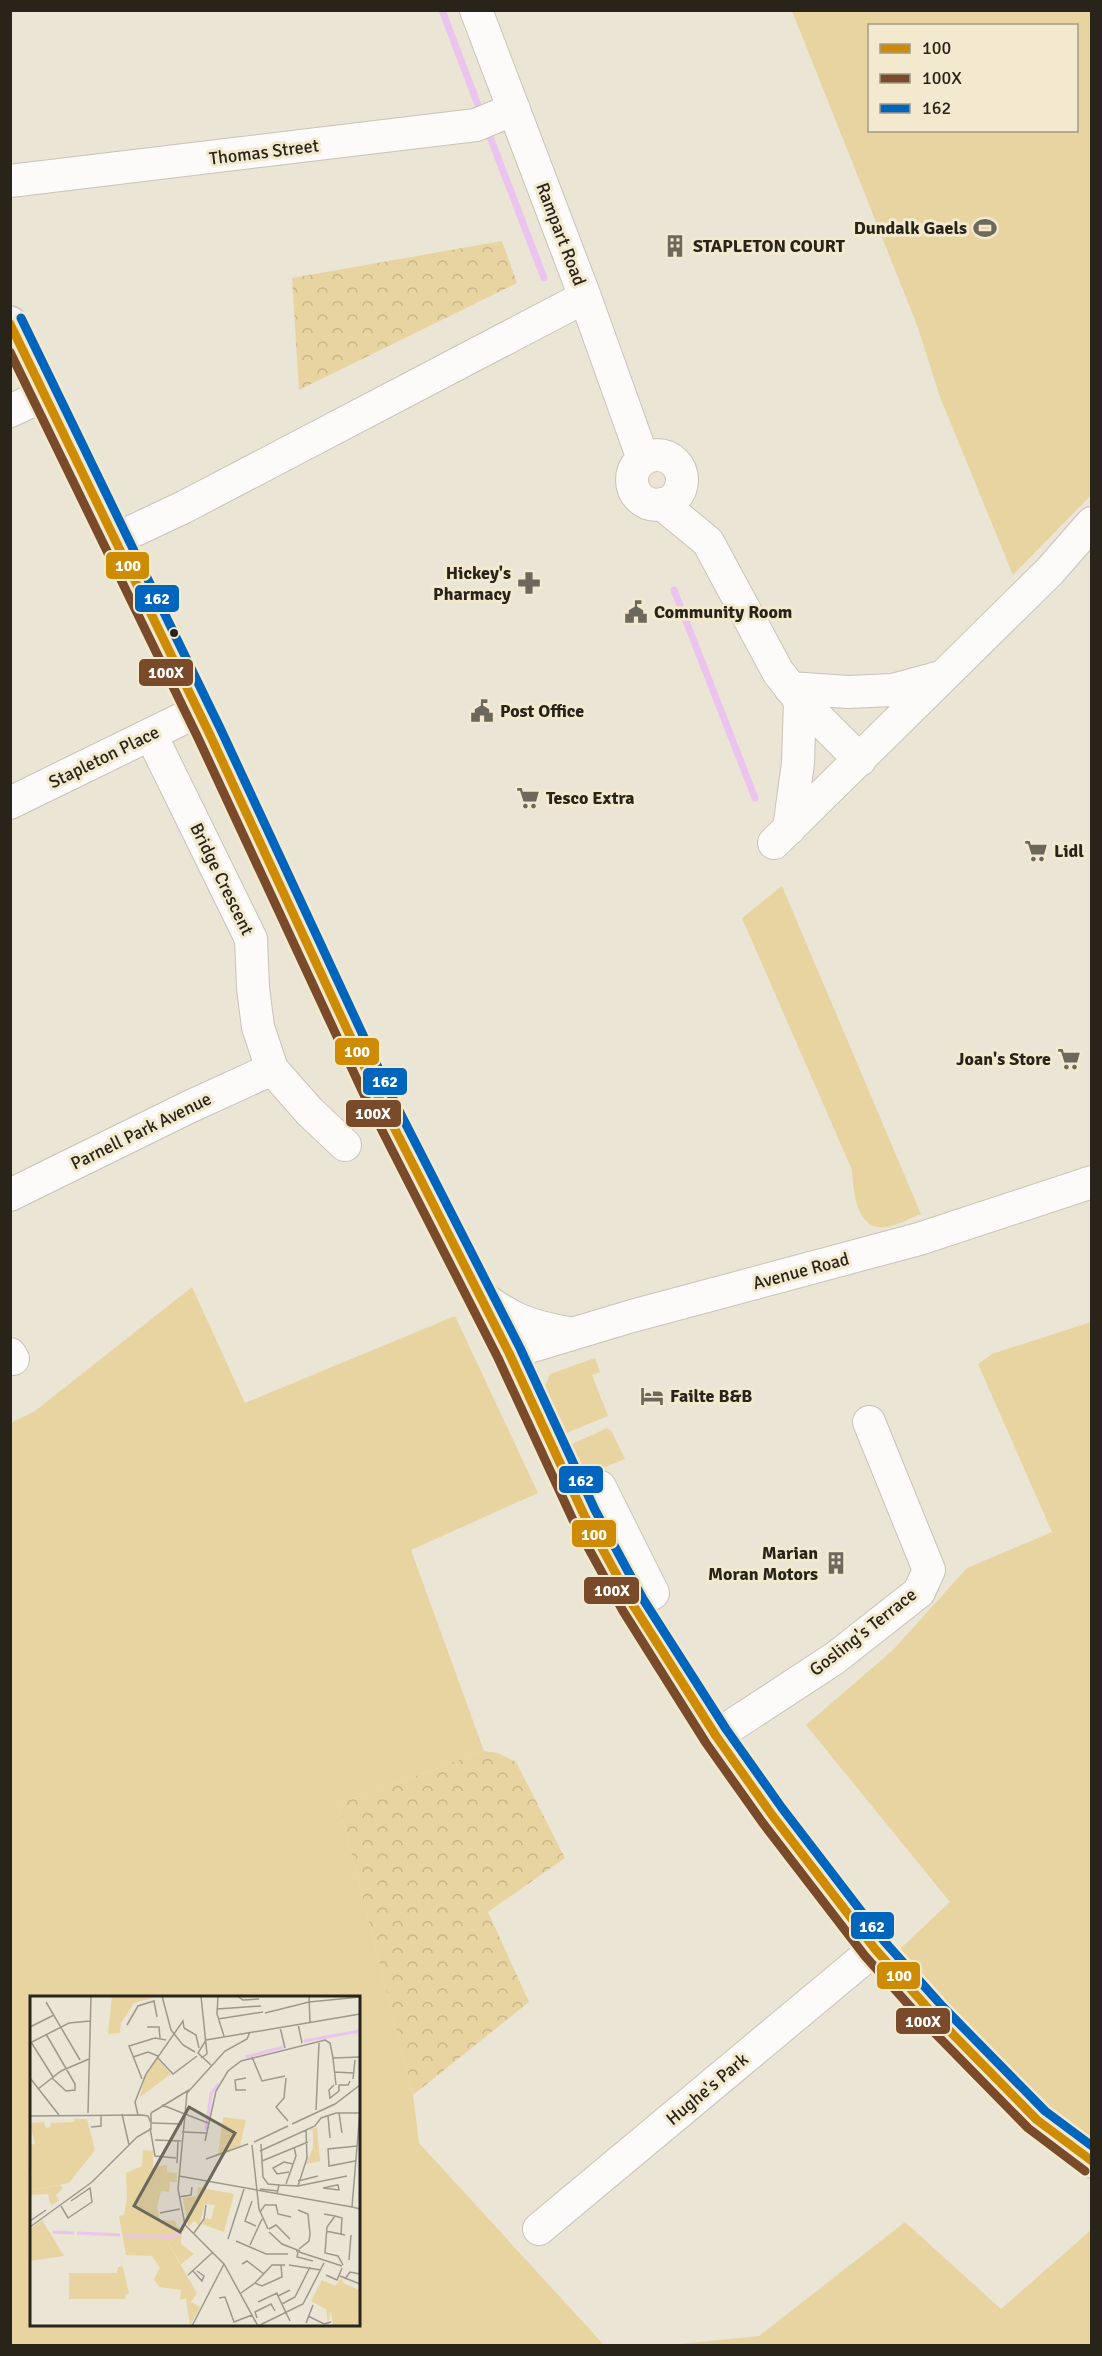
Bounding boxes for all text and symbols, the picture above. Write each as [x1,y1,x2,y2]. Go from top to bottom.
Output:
legend [868,24,1078,132]
text: 100 [922,37,951,59]
text: 100X [922,67,962,89]
text: 162 [922,97,951,119]
street label: Thomas Street [208,134,320,170]
street label: Rampart Road [531,179,591,289]
sports icon: Dundalk Gaels [972,215,998,241]
place label: Dundalk Gaels [854,217,967,239]
building icon: STAPLETON COURT [662,233,688,259]
place label: STAPLETON COURT [693,235,846,257]
line badge: 100 [105,551,150,580]
text: 100 [115,556,141,576]
place label: Hickey's Pharmacy [433,562,511,605]
pharmacy icon: Hickey's Pharmacy [516,570,542,596]
line badge: 162 [134,584,180,613]
text: 162 [144,589,170,609]
public building icon: Community Room [623,599,649,625]
place label: Community Room [654,601,792,623]
unlabelled marker [168,627,180,639]
line badge: 100X [138,658,194,687]
text: 100X [148,663,184,683]
public building icon: Post Office [469,698,495,724]
place label: Post Office [500,700,584,722]
street label: Stapleton Place [45,721,163,793]
supermarket icon: Tesco Extra [515,785,541,811]
place label: Tesco Extra [546,787,635,809]
street label: Bridge Crescent [185,819,259,939]
supermarket icon: Lidl [1023,838,1049,864]
place label: Lidl [1054,840,1084,862]
line badge: 100 [334,1037,380,1066]
text: 100 [344,1042,370,1062]
supermarket icon: Joan's Store [1056,1046,1082,1072]
place label: Joan's Store [956,1048,1051,1070]
line badge: 162 [362,1067,408,1096]
text: 162 [372,1072,398,1092]
street label: Parnell Park Avenue [67,1087,215,1175]
line badge: 100X [345,1099,402,1128]
text: 100X [355,1104,391,1124]
street label: Avenue Road [750,1248,852,1294]
hotel icon: Failte B&B [639,1383,665,1409]
place label: Failte B&B [670,1385,752,1407]
line badge: 162 [558,1465,604,1494]
text: 162 [568,1471,594,1491]
line badge: 100 [571,1519,617,1548]
text: 100 [581,1525,607,1545]
place label: Marian Moran Motors [708,1542,818,1585]
building icon: Marian Moran Motors [823,1550,849,1576]
line badge: 100X [583,1576,640,1605]
text: 100X [594,1581,630,1601]
street label: Gosling's Terrace [805,1583,921,1681]
line badge: 162 [850,1911,895,1940]
text: 162 [859,1917,885,1937]
line badge: 100 [876,1961,921,1990]
text: 100 [886,1966,912,1986]
inset map [30,1996,360,2326]
line badge: 100X [895,2007,951,2035]
text: 100X [905,2012,941,2032]
street label: Hughe's Park [661,2048,753,2130]

